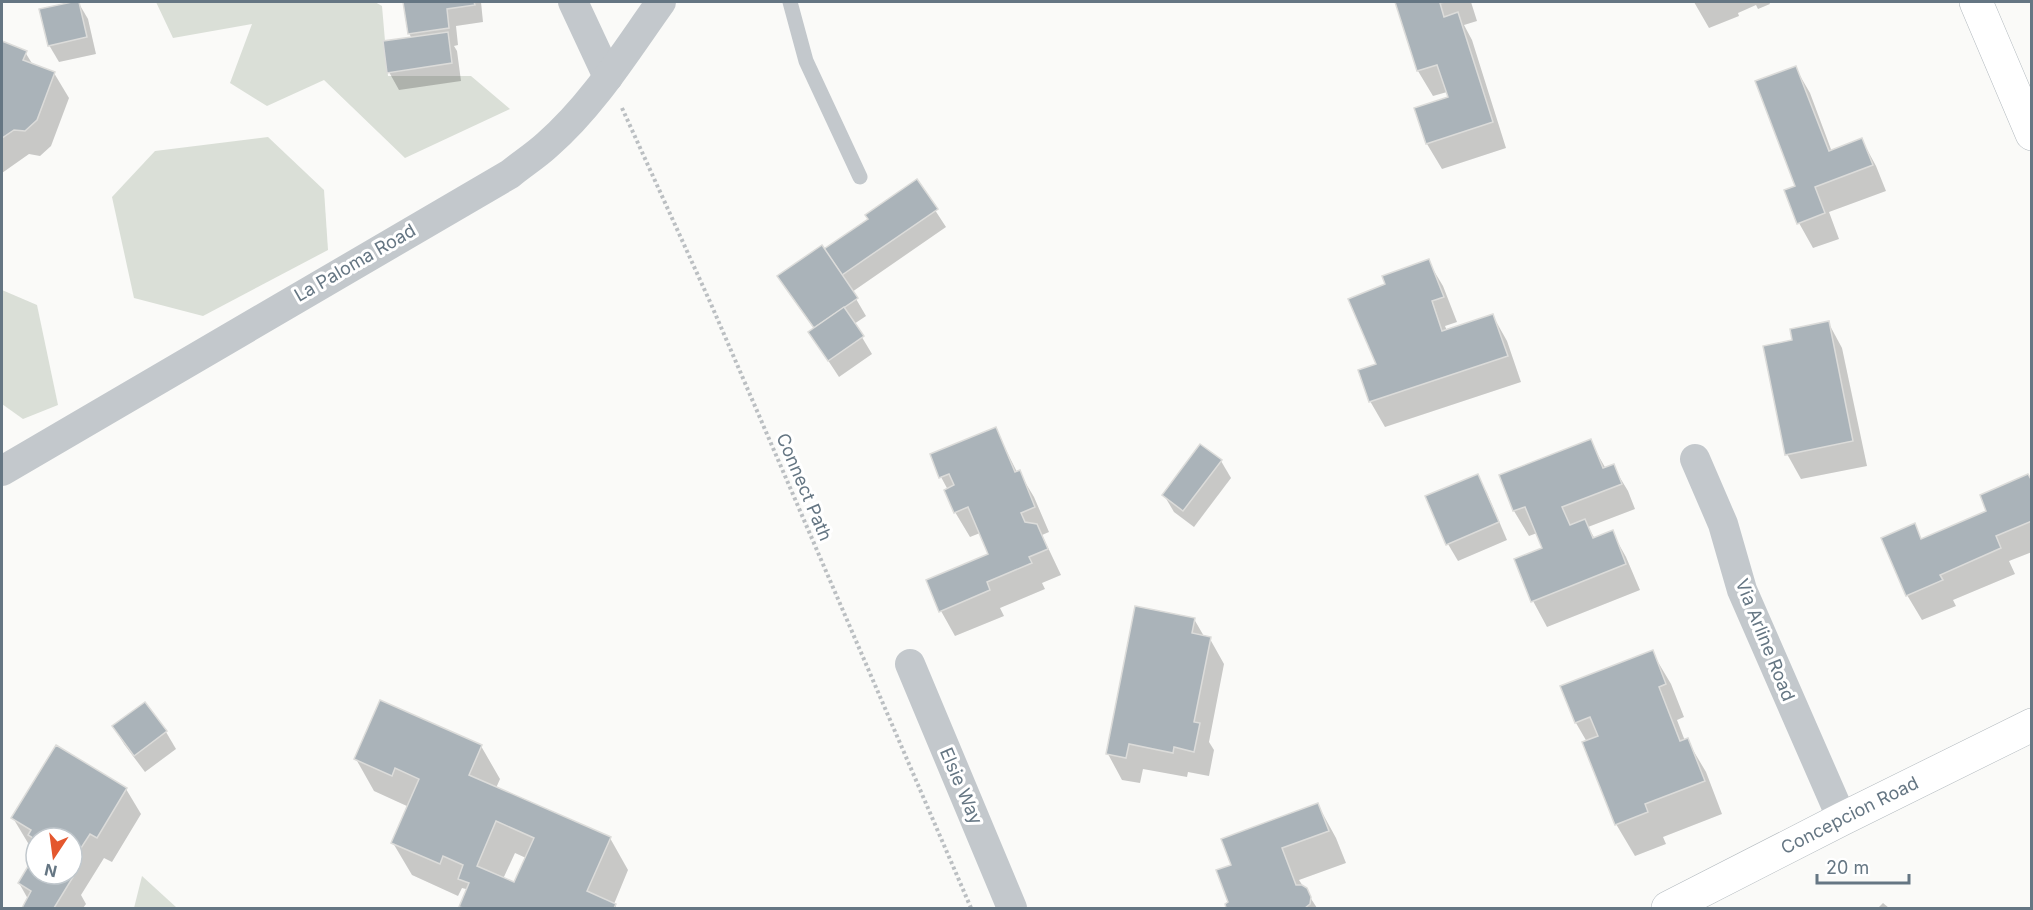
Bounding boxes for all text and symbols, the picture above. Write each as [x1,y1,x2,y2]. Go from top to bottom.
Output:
street label: La Paloma Road [290,219,419,306]
street label: Connect Path [772,430,837,544]
street label: Via Arline Road [1731,576,1800,704]
street label: Elsie Way [936,744,987,827]
street label: Concepcion Road [1777,772,1922,858]
north arrow [24,826,84,886]
scale bar [1817,847,1908,885]
text: 20 m [1826,857,1869,878]
text: N [42,859,59,882]

